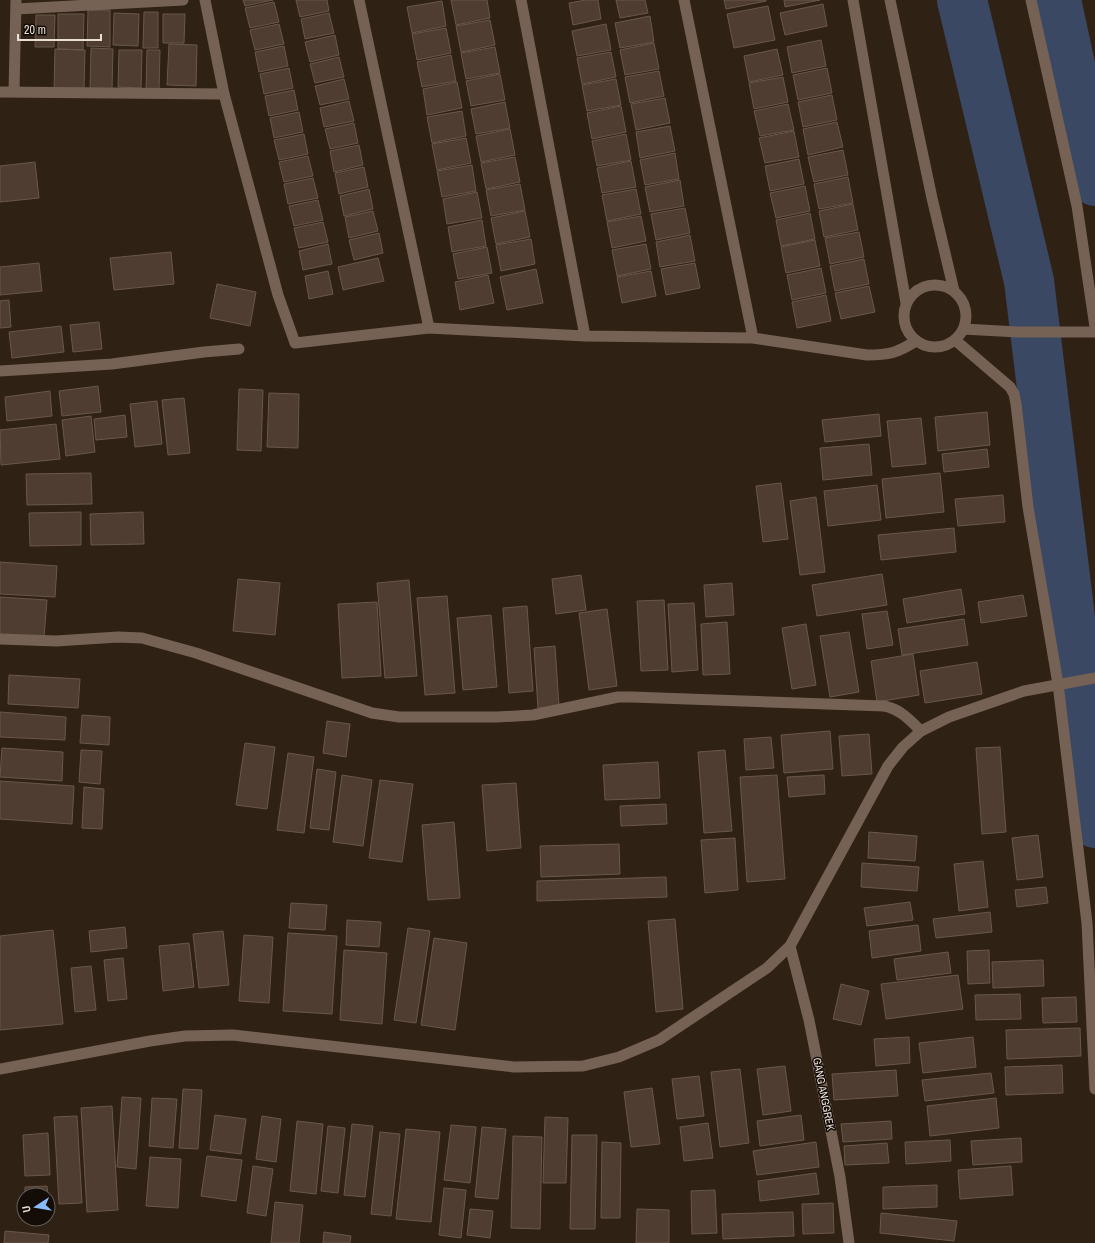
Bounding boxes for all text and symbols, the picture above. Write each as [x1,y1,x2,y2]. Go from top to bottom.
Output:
scale bar [18,16,101,42]
text: 20 m [24,22,46,38]
street label: GANG ANGGREK [810,1056,838,1132]
north arrow [16,1187,56,1227]
text: U [19,1204,34,1214]

